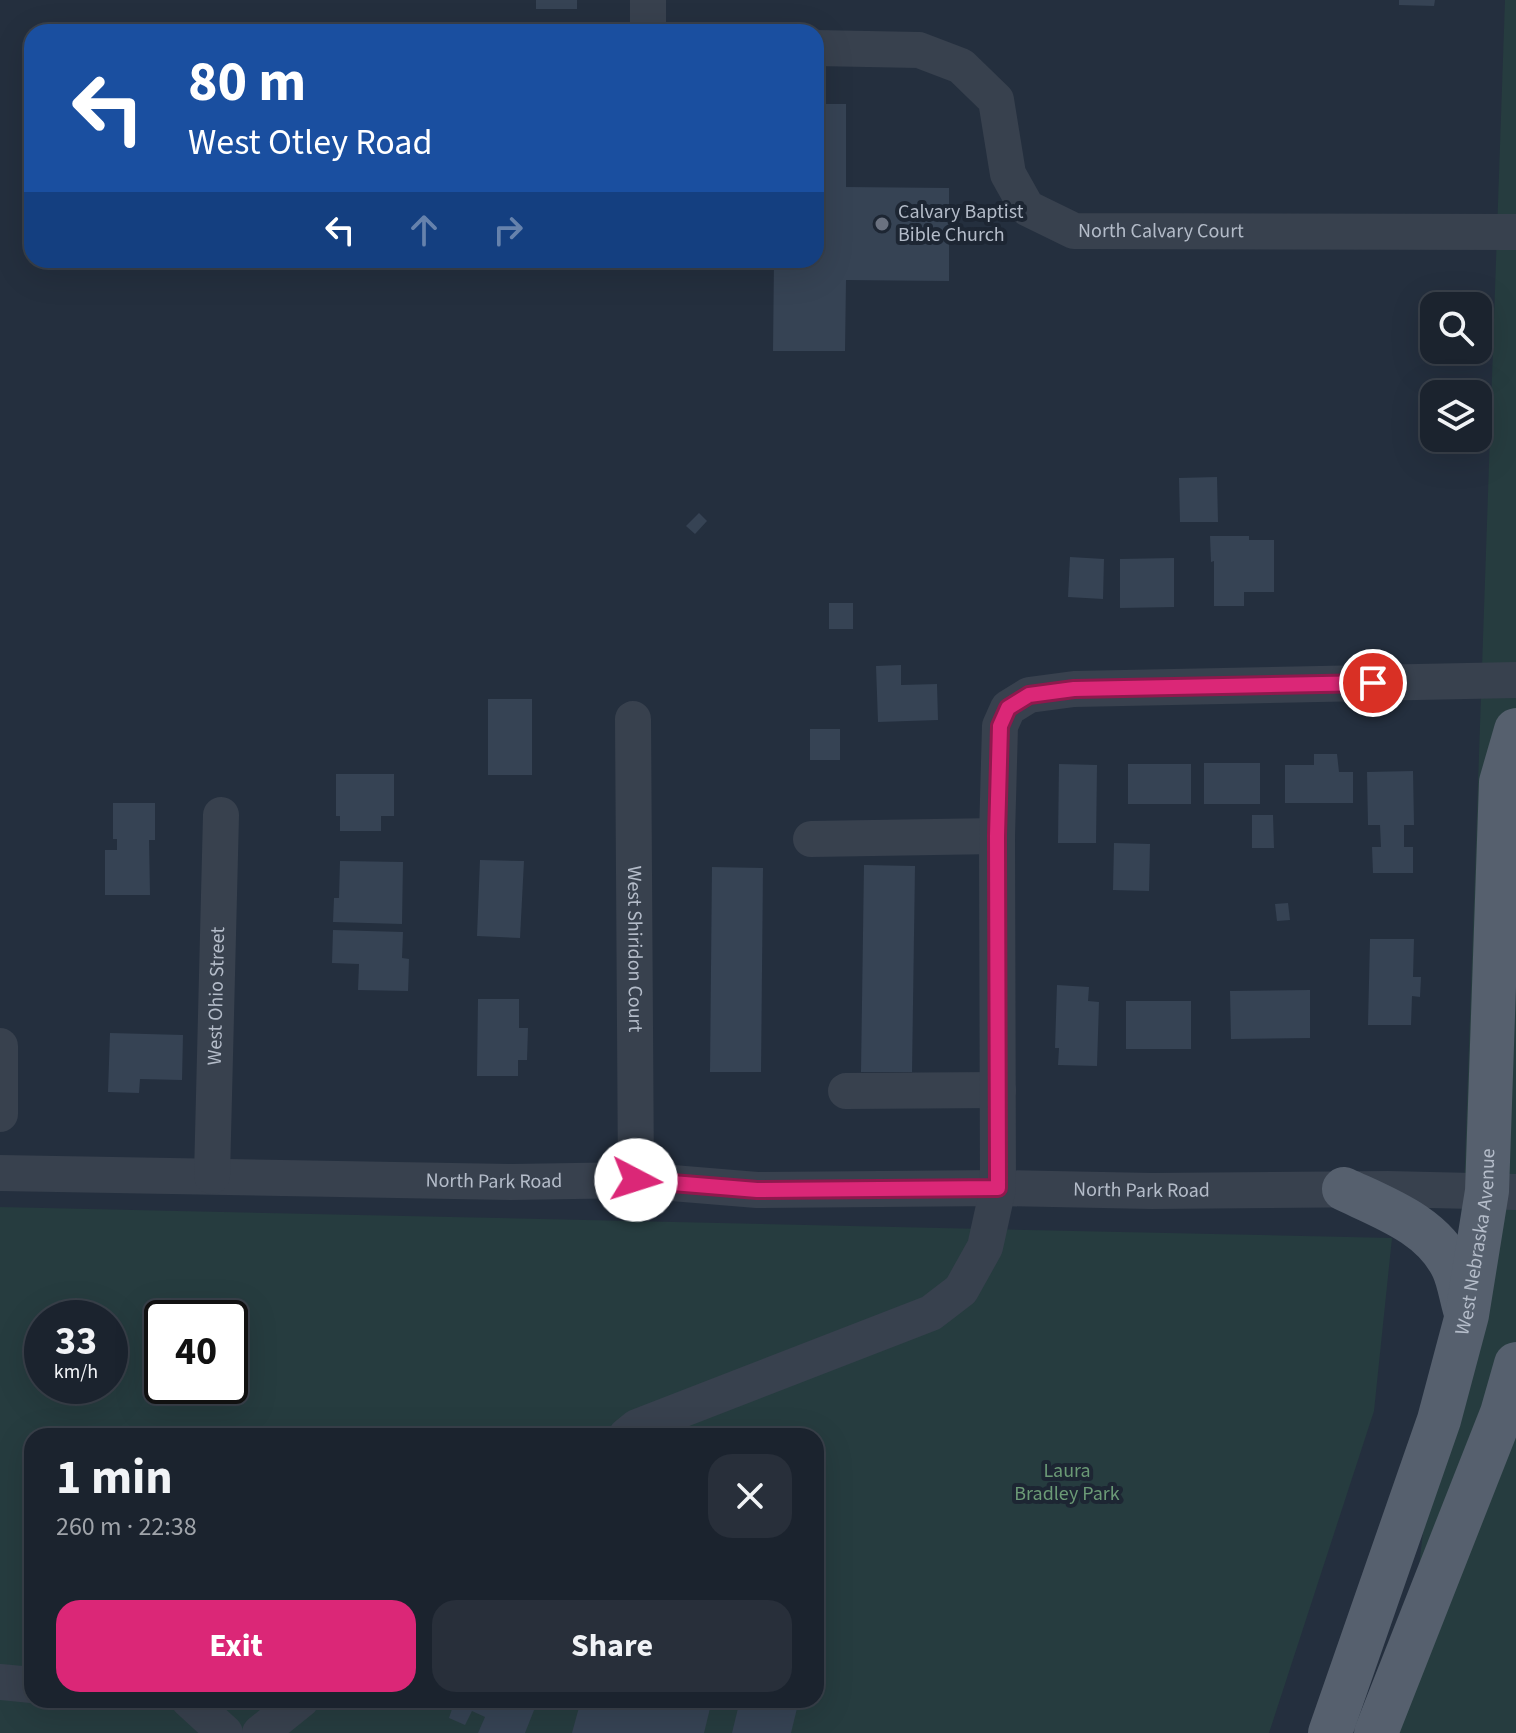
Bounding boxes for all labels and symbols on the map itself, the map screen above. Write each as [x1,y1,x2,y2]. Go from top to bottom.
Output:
place label: Calvary Baptist Bible Church [898,198,1024,249]
marker: Calvary Baptist Bible Church [873,215,891,233]
street label: North Calvary Court [1078,217,1244,245]
pin [1339,649,1407,717]
street label: West Shiridon Court [620,866,649,1033]
street label: West Ohio Street [201,926,232,1066]
position arrow [594,1138,678,1222]
street label: West Nebraska Avenue [1448,1148,1502,1338]
street label: North Park Road [425,1166,563,1196]
street label: North Park Road [1073,1175,1210,1205]
speed limit sign: 40 [144,1300,248,1404]
park label: Laura Bradley Park [1014,1457,1120,1508]

